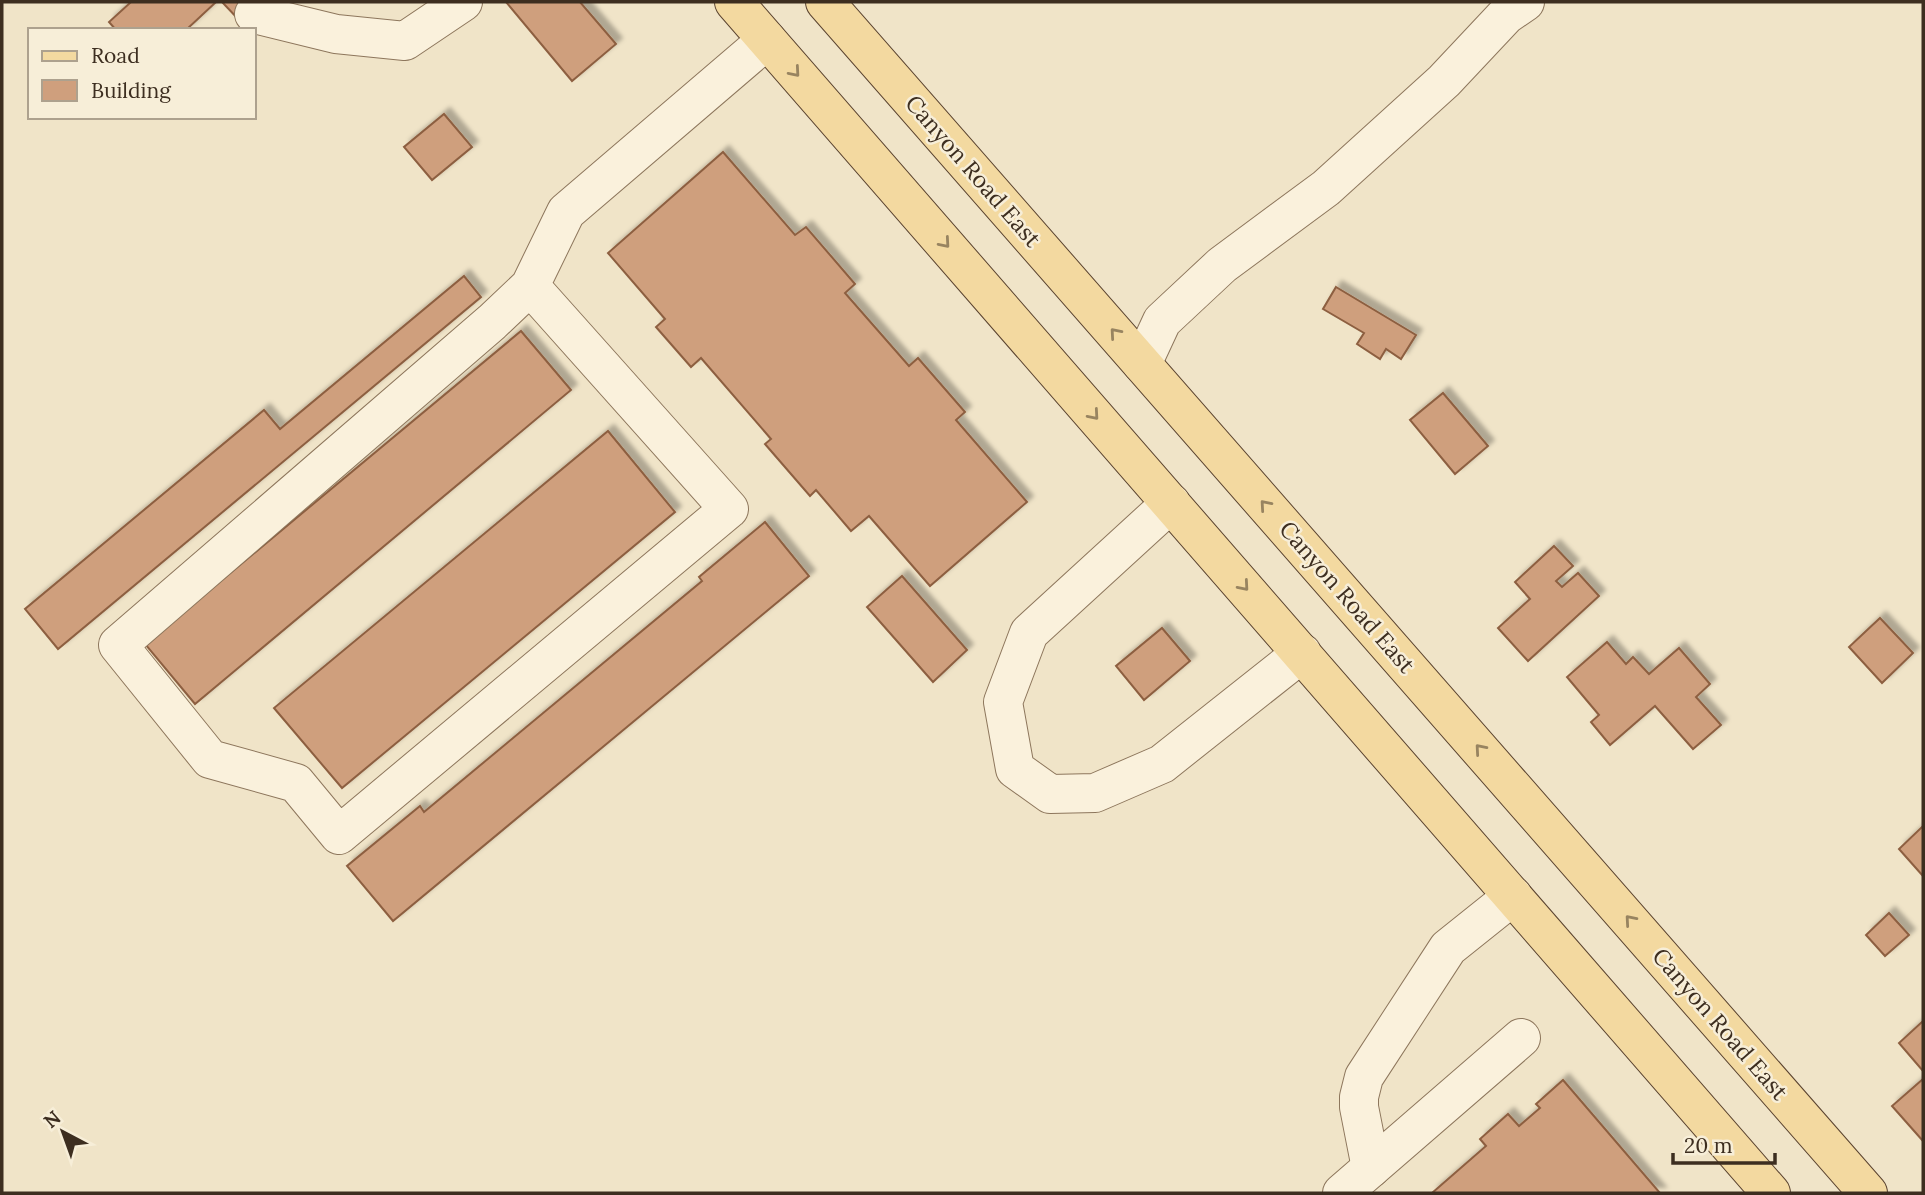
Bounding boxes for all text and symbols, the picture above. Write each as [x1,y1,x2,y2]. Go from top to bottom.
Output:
legend [28,28,256,119]
text: Road [91,42,140,69]
one-way arrow [787,64,799,77]
text: Building [91,77,171,104]
street label: Canyon Road East [899,89,1047,253]
one-way arrow [937,235,949,248]
one-way arrow [1111,329,1124,342]
one-way arrow [1086,406,1098,419]
one-way arrow [1261,500,1273,513]
street label: Canyon Road East [1273,515,1421,679]
one-way arrow [1236,578,1248,591]
one-way arrow [1476,745,1488,758]
one-way arrow [1626,916,1638,929]
street label: Canyon Road East [1646,942,1794,1106]
north arrow [28,1097,98,1167]
text: N [38,1105,65,1133]
scale bar [1673,1122,1774,1166]
text: 20 m [1684,1132,1733,1159]

